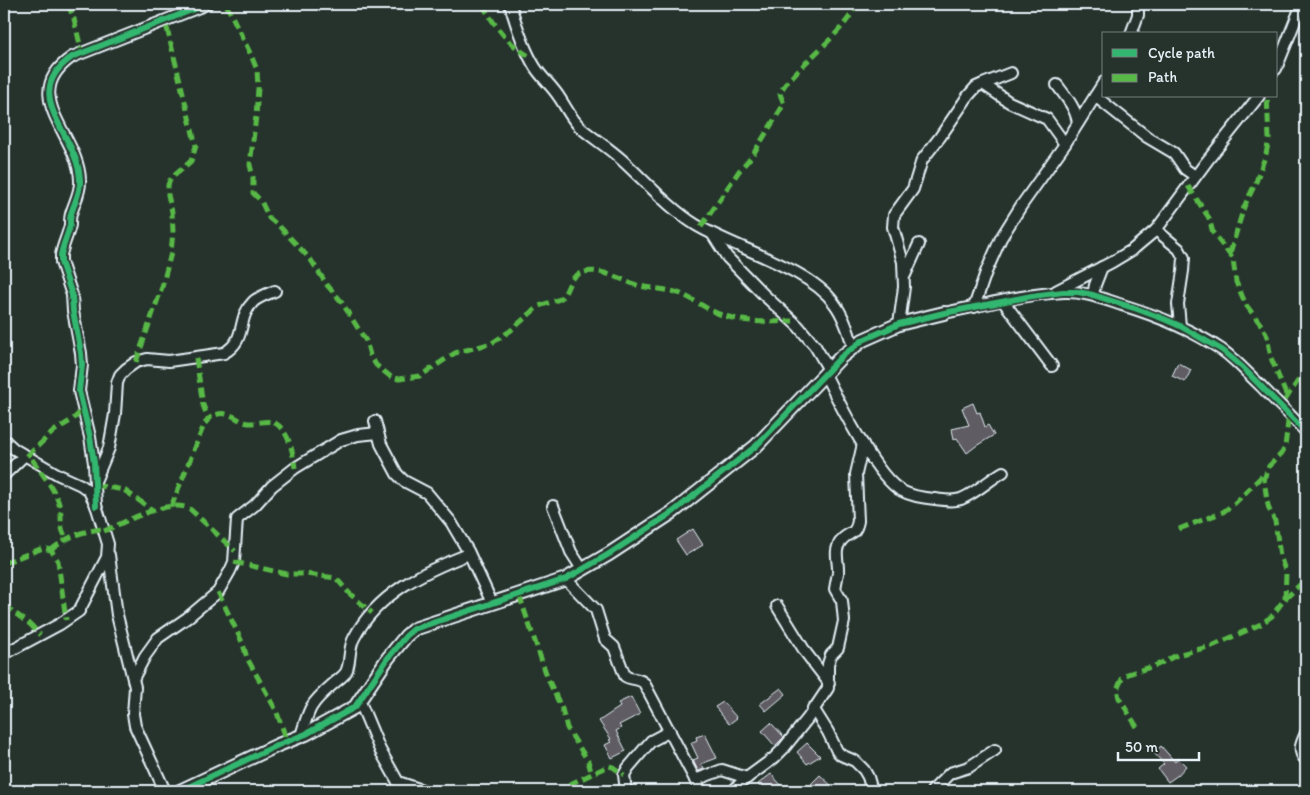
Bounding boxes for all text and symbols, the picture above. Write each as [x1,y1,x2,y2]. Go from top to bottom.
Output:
legend [1102,32,1278,98]
text: Cycle path [1148,44,1215,62]
text: Path [1148,68,1177,86]
scale bar [1118,730,1199,762]
text: 50 m [1125,738,1158,756]

